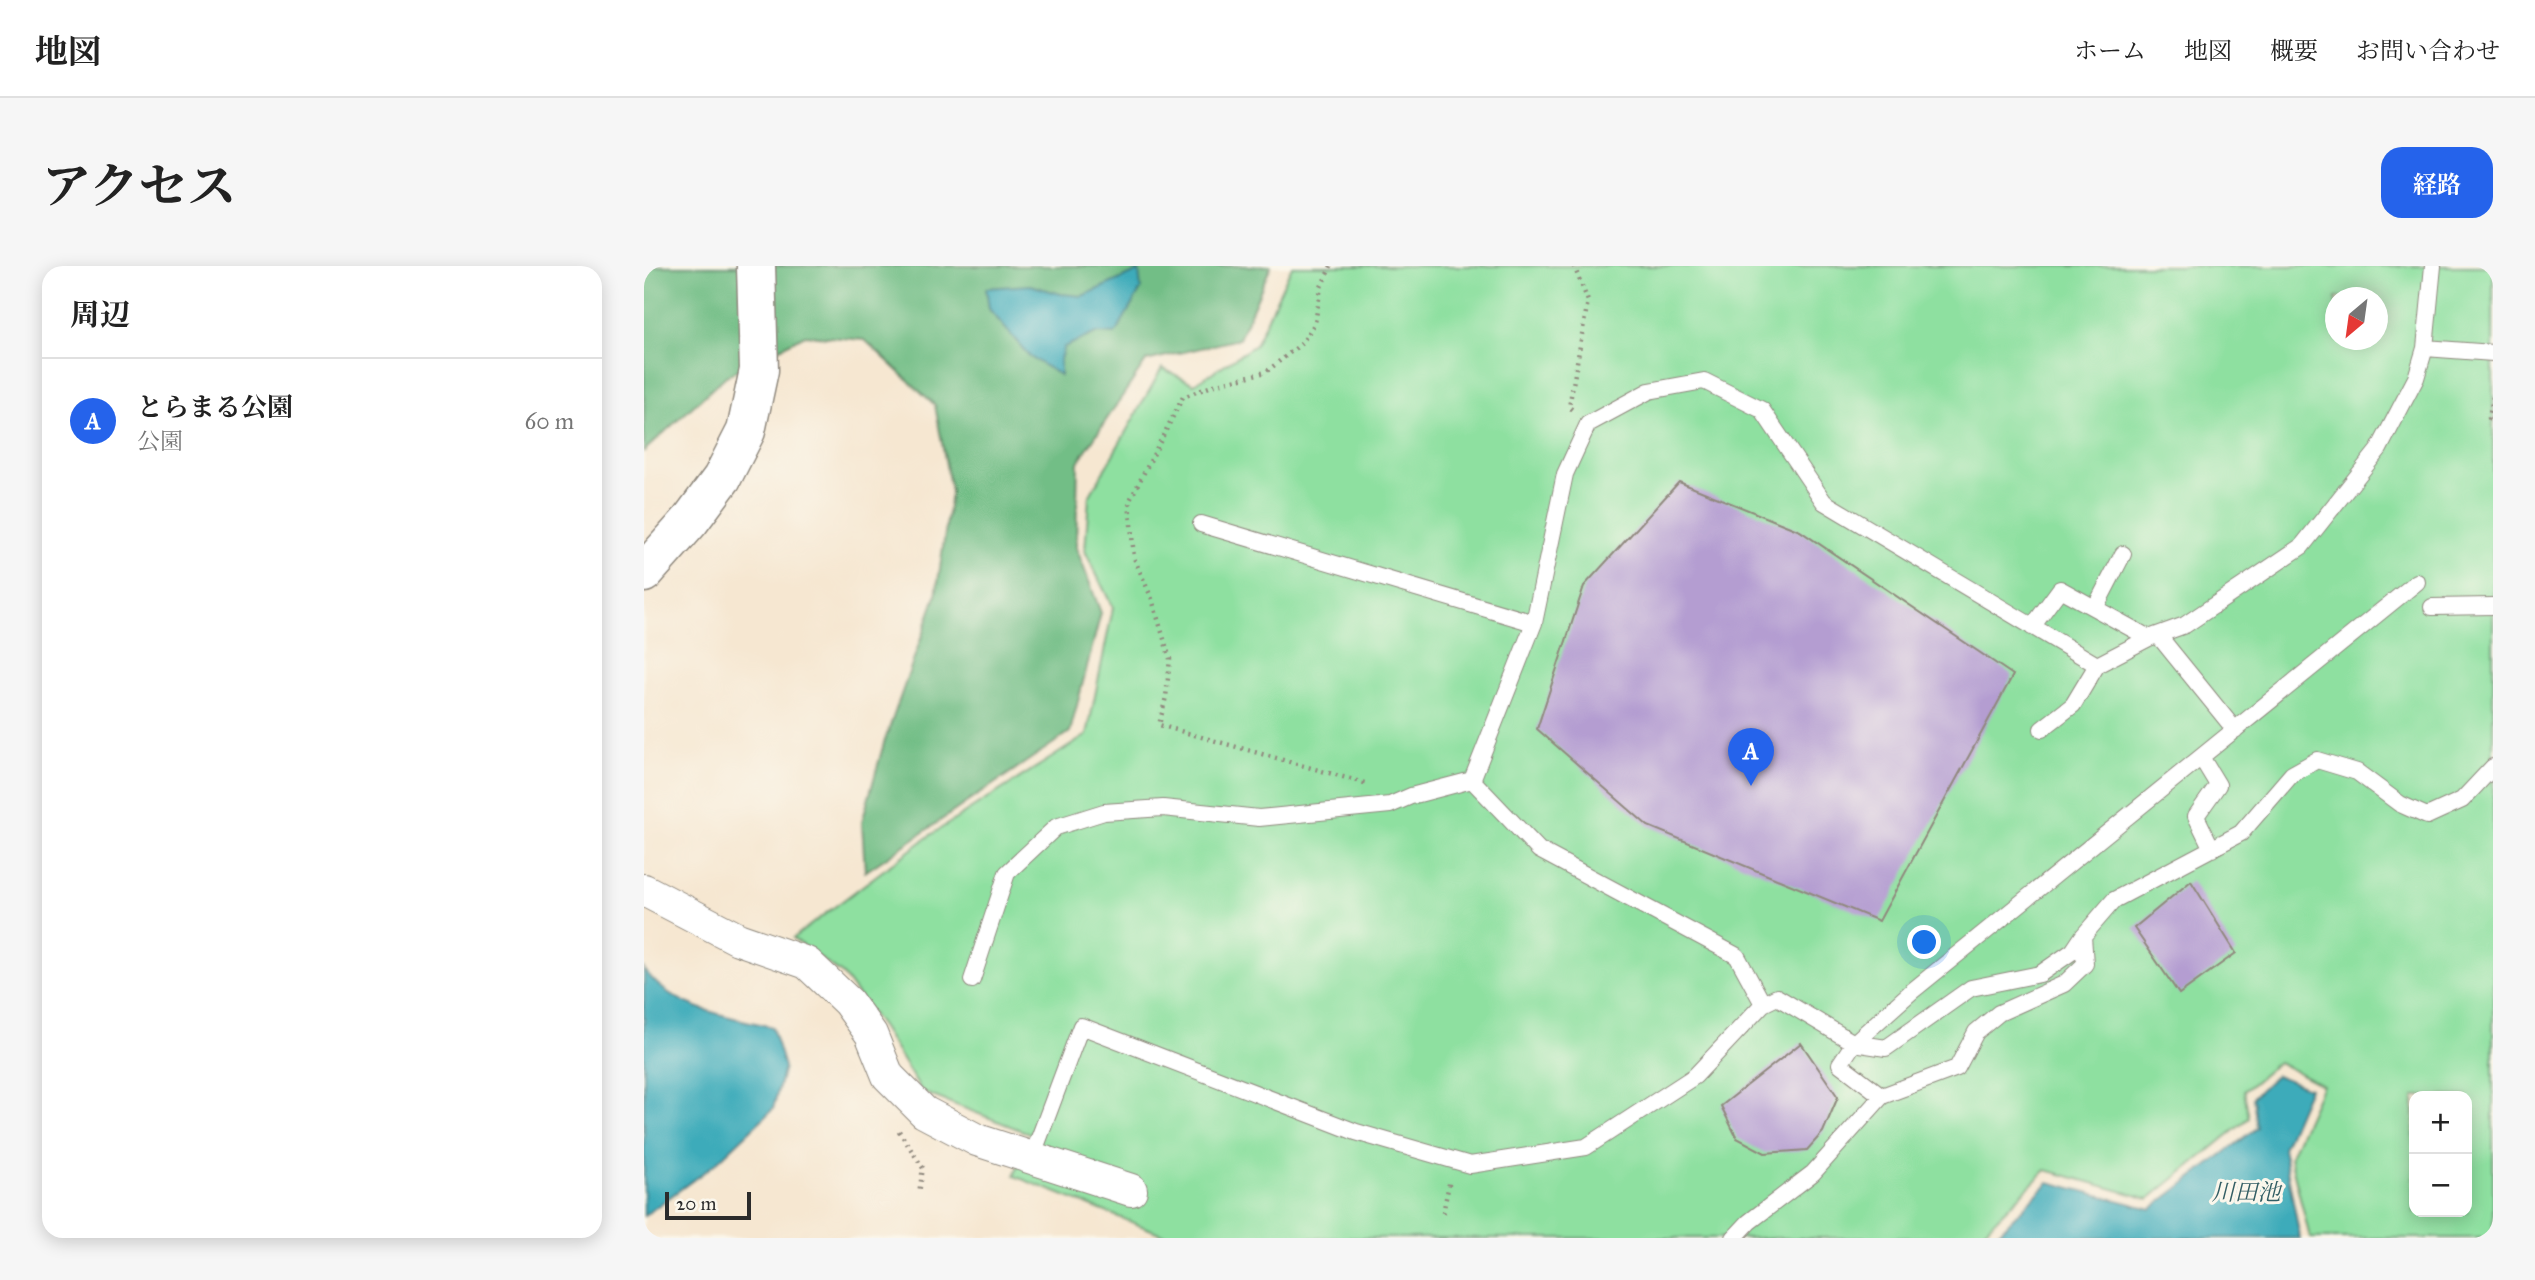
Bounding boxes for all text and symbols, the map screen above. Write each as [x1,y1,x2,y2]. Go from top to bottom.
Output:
text: 地図 [35,32,101,72]
text: ホーム [2074,36,2146,66]
text: 地図 [2184,36,2232,66]
text: 概要 [2270,36,2318,66]
text: お問い合わせ [2356,36,2500,66]
button: 経路 [2381,147,2493,218]
text: アクセス [42,157,237,216]
north arrow [2325,287,2388,350]
text: 周辺 [70,297,130,333]
text: とらまる公園 [137,391,293,423]
text: A [85,407,101,435]
text: 60 m [525,407,574,435]
text: 公園 [137,427,183,455]
pin: A [1728,728,1774,786]
your location [1907,925,1941,959]
map controls [2409,1091,2472,1217]
button: + [2409,1091,2472,1154]
button: − [2409,1154,2472,1217]
water label: 川田池 [2212,1178,2284,1206]
scale bar [665,1189,751,1221]
text: 20 m [676,1192,717,1215]

